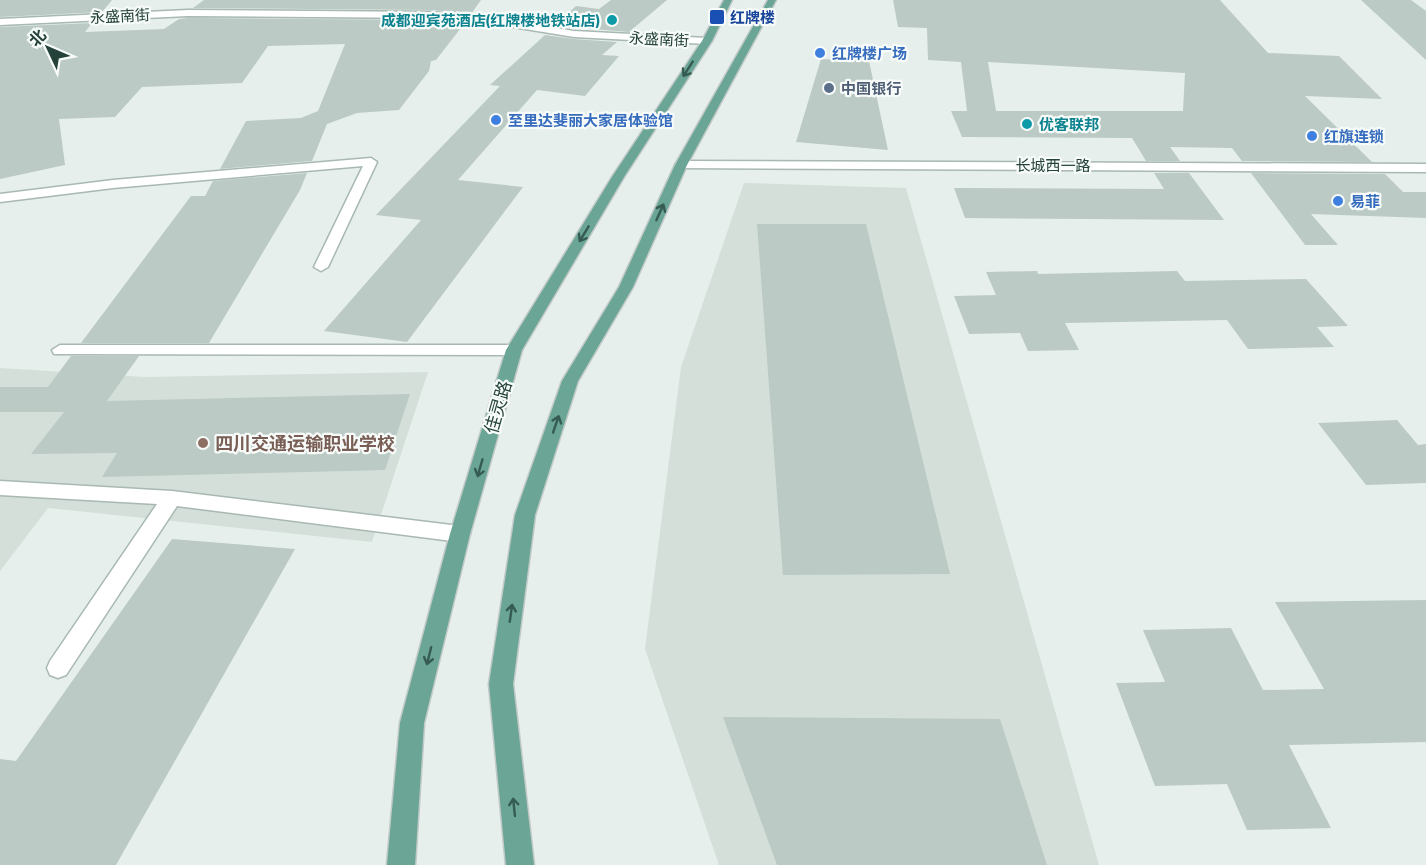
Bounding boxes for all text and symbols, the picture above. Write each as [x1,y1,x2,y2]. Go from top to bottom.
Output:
street label: 永盛南街 [89,3,151,29]
place label: 红牌楼 [730,6,775,29]
marker: 红牌楼 [708,8,726,26]
place label: 成都迎宾苑酒店(红牌楼地铁站店) [381,9,600,32]
marker: 成都迎宾苑酒店(红牌楼地铁站店) [605,13,619,27]
north arrow [18,18,78,78]
text: 北 [23,23,51,52]
street label: 永盛南街 [628,26,690,52]
place label: 红牌楼广场 [832,42,907,65]
marker: 红牌楼广场 [813,46,827,60]
one-way arrow [682,60,694,77]
place label: 中国银行 [841,77,901,100]
marker: 中国银行 [822,81,836,95]
place label: 至里达斐丽大家居体验馆 [508,109,673,132]
marker: 至里达斐丽大家居体验馆 [489,113,503,127]
place label: 优客联邦 [1039,113,1099,136]
marker: 优客联邦 [1020,117,1034,131]
place label: 红旗连锁 [1324,125,1384,148]
marker: 红旗连锁 [1305,129,1319,143]
street label: 长城西一路 [1015,154,1091,177]
place label: 易菲 [1350,190,1380,213]
marker: 易菲 [1331,194,1345,208]
one-way arrow [654,204,666,222]
one-way arrow [578,225,590,242]
street label: 佳灵路 [478,377,518,437]
one-way arrow [551,415,562,434]
place label: 四川交通运输职业学校 [215,430,395,457]
marker: 四川交通运输职业学校 [196,436,210,450]
one-way arrow [474,458,485,477]
one-way arrow [505,604,516,624]
one-way arrow [423,646,435,665]
one-way arrow [508,797,519,817]

